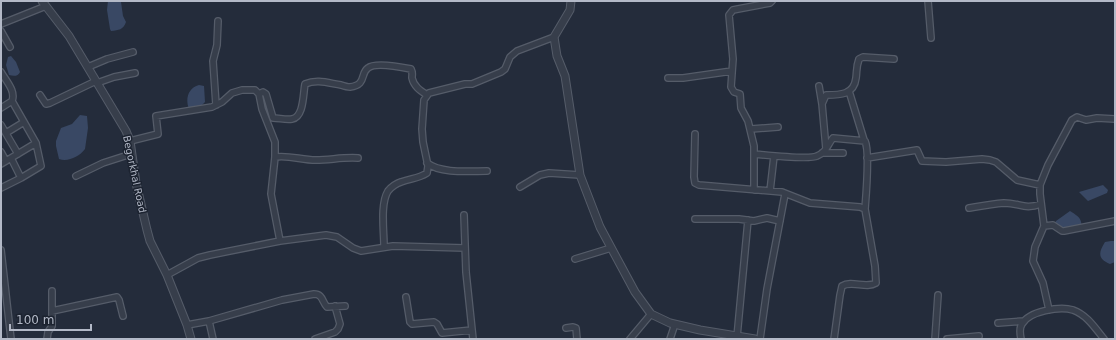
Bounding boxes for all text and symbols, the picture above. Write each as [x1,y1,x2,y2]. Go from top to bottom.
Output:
street label: Begorkhal Road [121,134,148,214]
scale bar [10,306,91,332]
text: 100 m [16,313,54,327]

